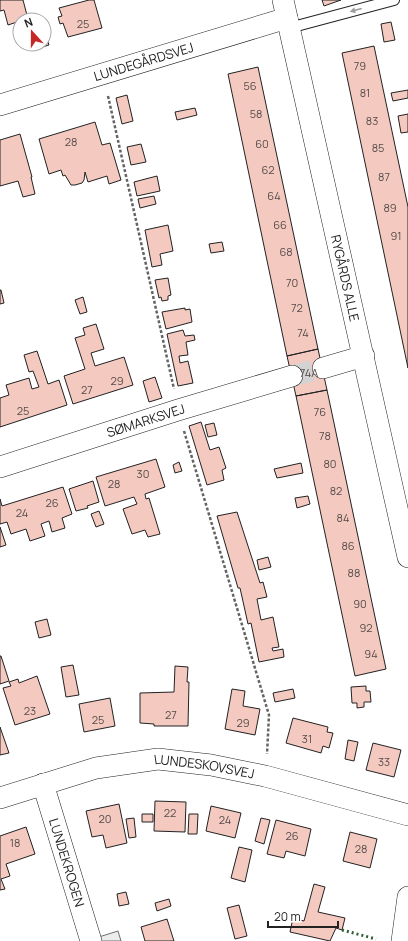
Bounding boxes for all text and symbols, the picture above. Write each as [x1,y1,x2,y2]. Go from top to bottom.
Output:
one-way arrow [350,7,362,13]
north arrow [12,12,52,52]
text: N [22,14,35,31]
house number: 25 [77,16,89,31]
street label: LUNDEGÅRDSVEJ [91,38,196,85]
house number: 79 [354,58,366,73]
house number: 56 [243,78,257,93]
house number: 81 [360,85,370,100]
house number: 58 [250,106,262,121]
house number: 83 [366,113,378,128]
house number: 28 [65,134,77,149]
house number: 60 [255,136,269,151]
house number: 85 [372,140,384,155]
house number: 62 [261,162,275,177]
house number: 87 [378,169,390,184]
house number: 64 [267,188,281,203]
house number: 89 [383,200,397,215]
house number: 66 [273,217,287,232]
house number: 91 [390,228,402,243]
street label: RYGÅRDS ALLE [327,233,364,323]
house number: 68 [279,244,293,259]
house number: 70 [286,275,298,290]
house number: 72 [291,300,303,315]
house number: 74 [297,325,309,340]
house number: 74A [300,365,318,380]
house number: 29 [110,373,124,388]
house number: 27 [81,382,93,397]
street label: SØMARKSVEJ [104,399,187,441]
house number: 25 [17,403,29,418]
house number: 76 [314,404,326,419]
house number: 78 [319,428,331,443]
house number: 80 [323,456,337,471]
house number: 30 [137,466,149,481]
house number: 28 [108,476,120,491]
house number: 82 [330,483,342,498]
house number: 26 [45,495,59,510]
house number: 24 [16,505,28,520]
house number: 84 [337,510,349,525]
house number: 86 [341,538,355,553]
house number: 88 [348,565,360,580]
house number: 90 [353,596,367,611]
house number: 92 [359,620,373,635]
house number: 94 [364,646,378,661]
house number: 23 [24,703,36,718]
house number: 27 [165,707,177,722]
house number: 25 [92,712,104,727]
house number: 29 [236,715,250,730]
house number: 31 [302,731,312,746]
street label: LUNDESKOVSVEJ [153,750,256,783]
house number: 33 [378,754,390,769]
house number: 22 [164,805,176,820]
house number: 20 [99,811,111,826]
house number: 24 [219,812,231,827]
street label: LUNDEKROGEN [45,816,89,909]
house number: 26 [285,828,299,843]
house number: 18 [10,835,20,850]
house number: 28 [355,841,367,856]
scale bar [268,903,338,929]
text: 20 m [274,908,301,925]

